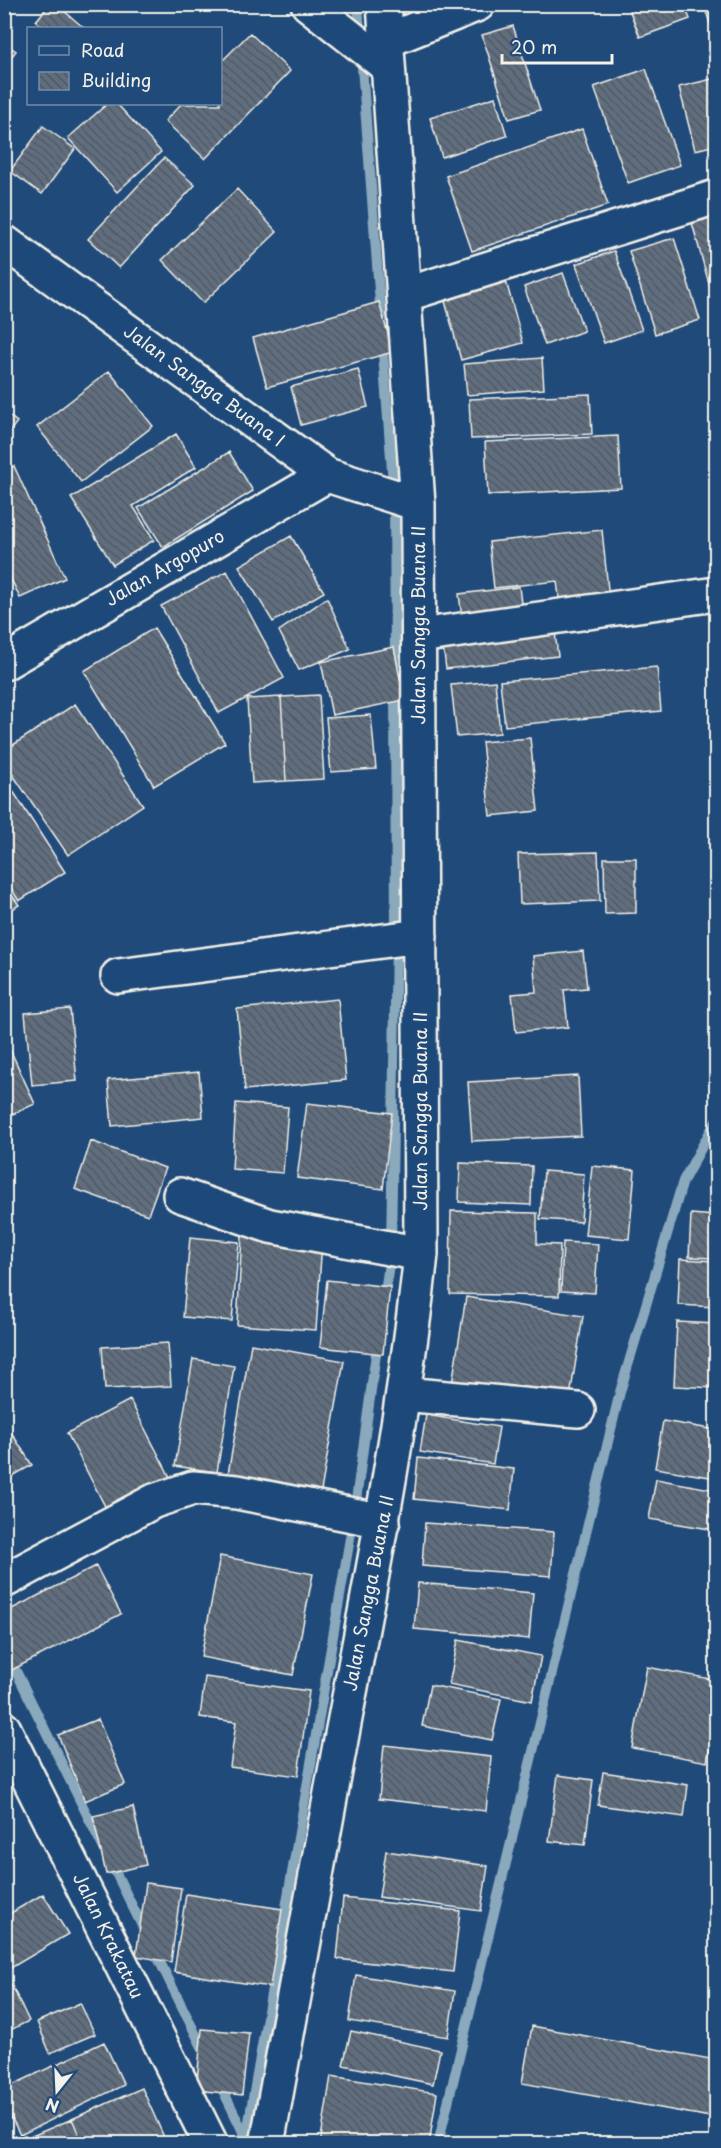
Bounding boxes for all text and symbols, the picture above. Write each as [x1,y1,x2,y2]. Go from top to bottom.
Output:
legend [27,27,222,105]
scale bar [502,27,612,65]
text: 20 m [511,33,557,60]
text: Road [81,36,125,63]
text: Building [81,66,151,93]
street label: Jalan Sangga Buana I [119,317,291,453]
street label: Jalan Argopuro [99,522,229,612]
street label: Jalan Sangga Buana II [404,525,431,725]
street label: Jalan Sangga Buana II [406,1011,433,1211]
street label: Jalan Sangga Buana II [335,1492,400,1693]
street label: Jalan Krakatau [67,1868,151,2003]
north arrow [27,2061,87,2121]
text: N [42,2093,62,2120]

